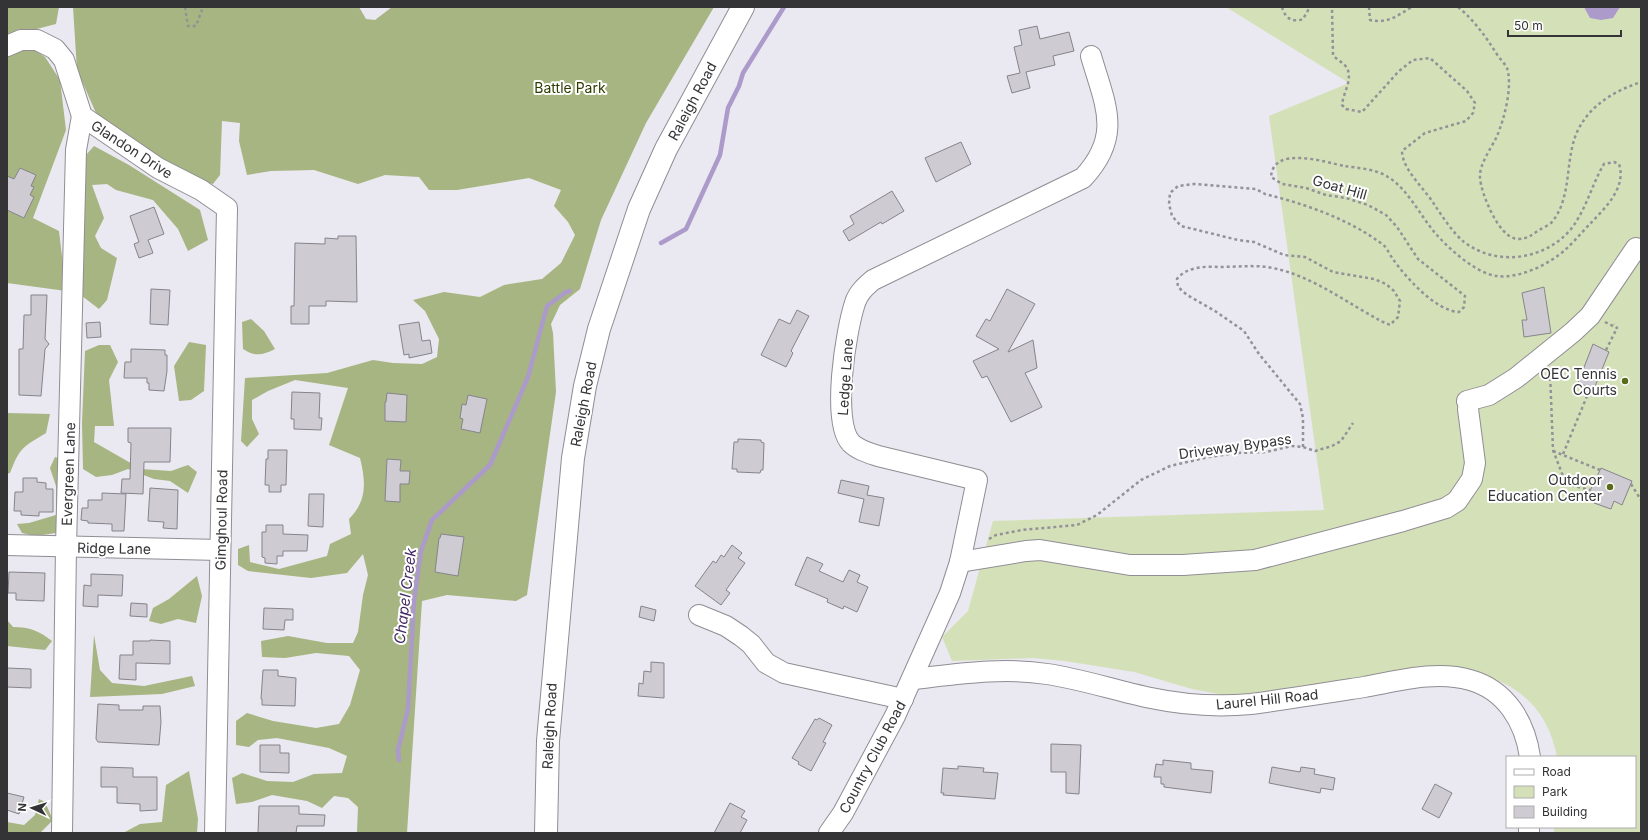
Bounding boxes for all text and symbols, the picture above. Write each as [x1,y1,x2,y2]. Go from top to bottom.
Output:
scale bar [1508,12,1621,38]
text: 50 m [1514,18,1543,33]
street label: Raleigh Road [664,59,720,143]
park label: Battle Park [534,79,606,96]
street label: Glandon Drive [88,116,176,182]
street label: Goat Hill [1311,171,1369,203]
street label: Ledge Lane [834,338,856,416]
street label: Raleigh Road [566,360,600,448]
place label: OEC Tennis Courts [1540,365,1617,398]
marker: OEC Tennis Courts [1620,376,1630,386]
street label: Evergreen Lane [58,422,78,526]
street label: Driveway Bypass [1177,430,1293,462]
street label: Gimghoul Road [212,469,230,571]
place label: Outdoor Education Center [1488,471,1602,504]
marker: Outdoor Education Center [1605,482,1615,492]
street label: Ridge Lane [77,539,151,557]
water label: Chapel Creek [390,546,420,645]
street label: Raleigh Road [538,682,560,770]
street label: Laurel Hill Road [1215,685,1319,713]
street label: Country Club Road [835,698,909,816]
legend [1506,756,1636,828]
text: Road [1542,764,1571,779]
text: Park [1542,784,1568,799]
north arrow [12,788,52,828]
text: N [15,803,29,812]
text: Building [1542,804,1587,819]

